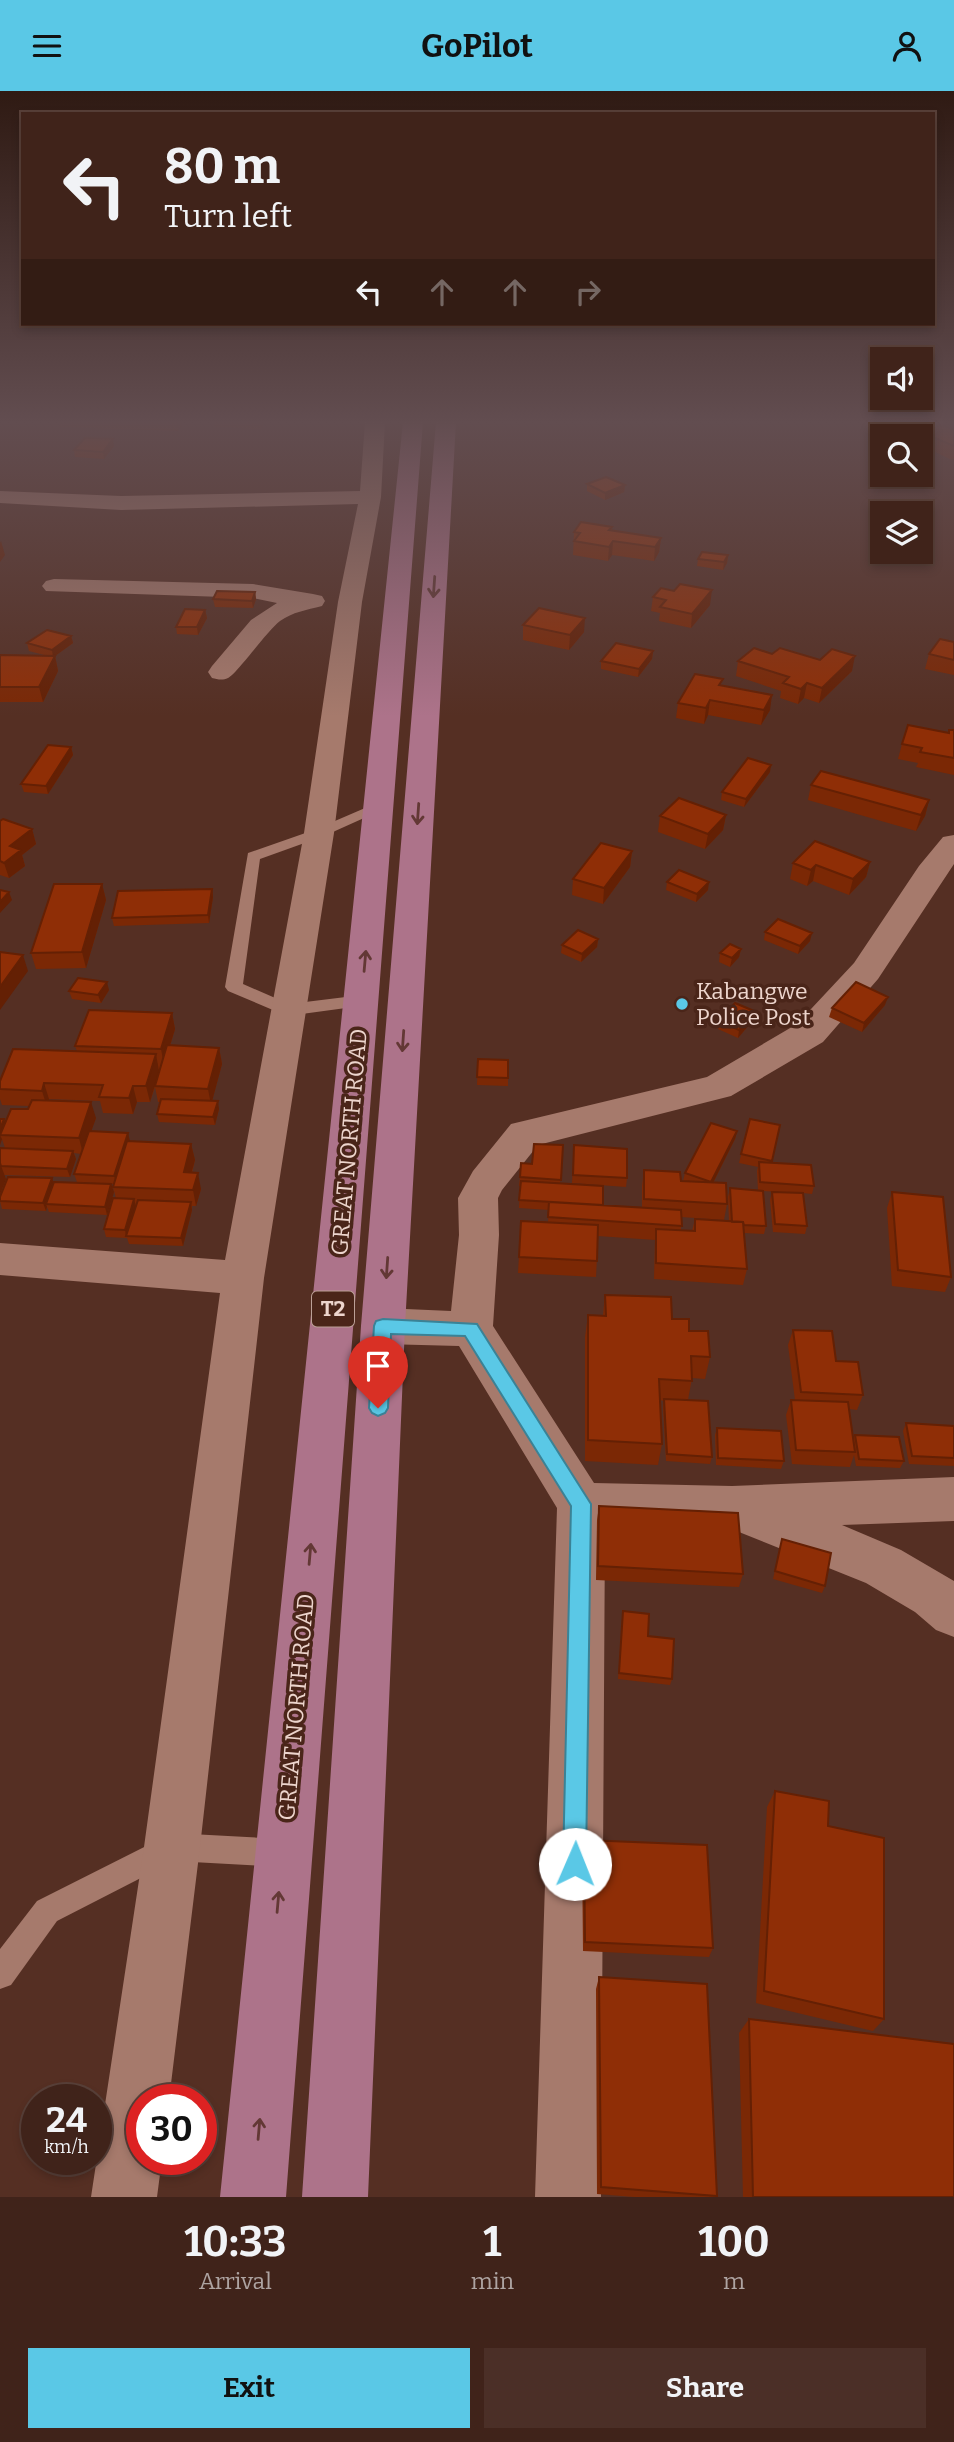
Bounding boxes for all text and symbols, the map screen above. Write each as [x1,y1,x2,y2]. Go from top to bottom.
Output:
icon: menu [28,27,66,65]
text: GoPilot [421,27,533,65]
icon: person [888,27,926,65]
text: 80 m [164,137,280,196]
icon: left [49,140,140,231]
text: Turn left [164,197,292,235]
icon: left [350,273,388,311]
icon: ahead [423,273,461,311]
icon: ahead [496,273,534,311]
icon: right [569,273,607,311]
map controls [870,347,933,564]
button: sound [870,347,933,410]
button: search [870,424,933,487]
button: layers [870,501,933,564]
one-way arrow [427,576,440,598]
one-way arrow [411,803,424,825]
one-way arrow [359,951,372,973]
place label: Kabangwe Police Post [696,977,810,1031]
marker: Kabangwe Police Post [674,996,690,1012]
street label: GREAT NORTH ROAD [325,1027,373,1257]
one-way arrow [396,1030,409,1053]
one-way arrow [380,1257,393,1279]
road number: T2 [312,1291,354,1327]
pin [348,1336,408,1408]
icon: arrive [359,1347,397,1385]
one-way arrow [304,1543,317,1566]
street label: GREAT NORTH ROAD [272,1592,320,1822]
position arrow [538,1827,612,1901]
one-way arrow [272,1892,285,1914]
speed limit sign: 30 [126,2084,217,2175]
text: 24 [46,2099,87,2141]
one-way arrow [253,2118,266,2141]
text: km/h [44,2136,89,2158]
text: 10:33 [184,2217,287,2267]
text: 1 [483,2217,501,2267]
text: 100 [698,2217,770,2267]
text: Arrival [199,2267,272,2295]
text: min [471,2267,514,2295]
text: m [723,2267,745,2295]
button: Exit [28,2348,470,2428]
button: Share [484,2348,926,2428]

